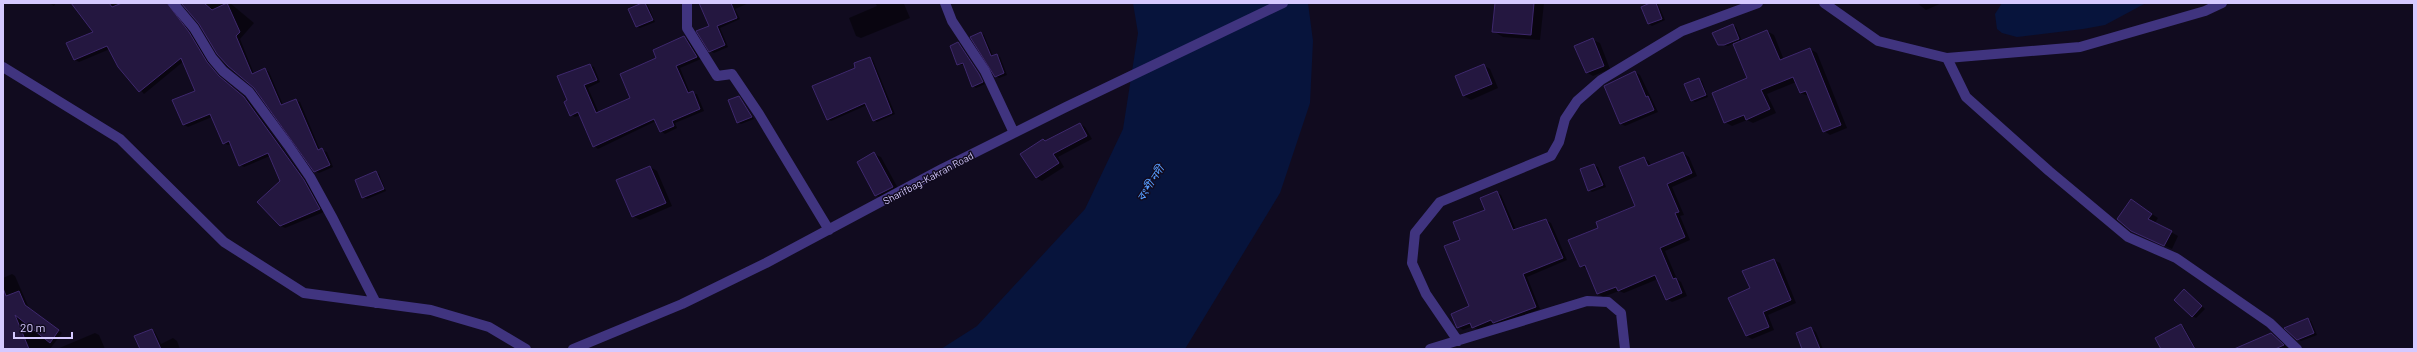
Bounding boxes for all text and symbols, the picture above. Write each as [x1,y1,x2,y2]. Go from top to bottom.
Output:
street label: Sharifbag-Kakran Road [881,149,975,207]
water label: বংশী নদী [1134,161,1167,203]
scale bar [14,314,72,340]
text: 20 m [20,320,46,334]

